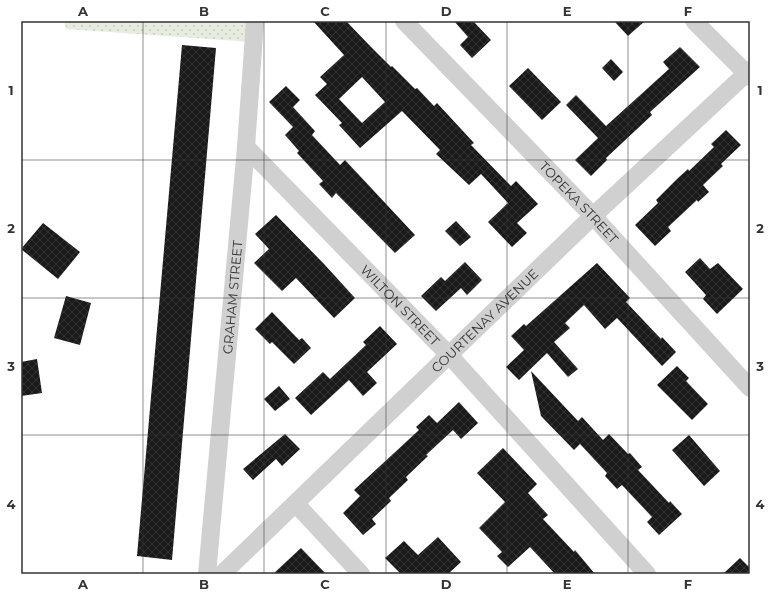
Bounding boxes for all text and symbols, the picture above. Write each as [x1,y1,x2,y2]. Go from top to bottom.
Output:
text: A [77,3,89,19]
text: B [199,3,209,19]
text: C [320,3,330,19]
text: D [441,3,452,19]
text: E [563,3,572,19]
text: F [684,3,692,19]
text: 1 [8,82,14,98]
text: 1 [757,82,763,98]
street label: TOPEKA STREET [536,158,622,247]
text: 2 [7,220,15,236]
text: 2 [756,220,764,236]
street label: GRAHAM STREET [219,239,245,355]
street label: WILTON STREET [357,261,444,349]
street label: COURTENAY AVENUE [428,265,541,376]
text: 3 [6,358,15,374]
text: 3 [755,358,764,374]
text: 4 [7,496,16,512]
text: 4 [756,496,765,512]
text: A [77,576,89,592]
text: B [199,576,209,592]
text: C [320,576,330,592]
text: D [441,576,452,592]
text: E [563,576,572,592]
text: F [684,576,692,592]

